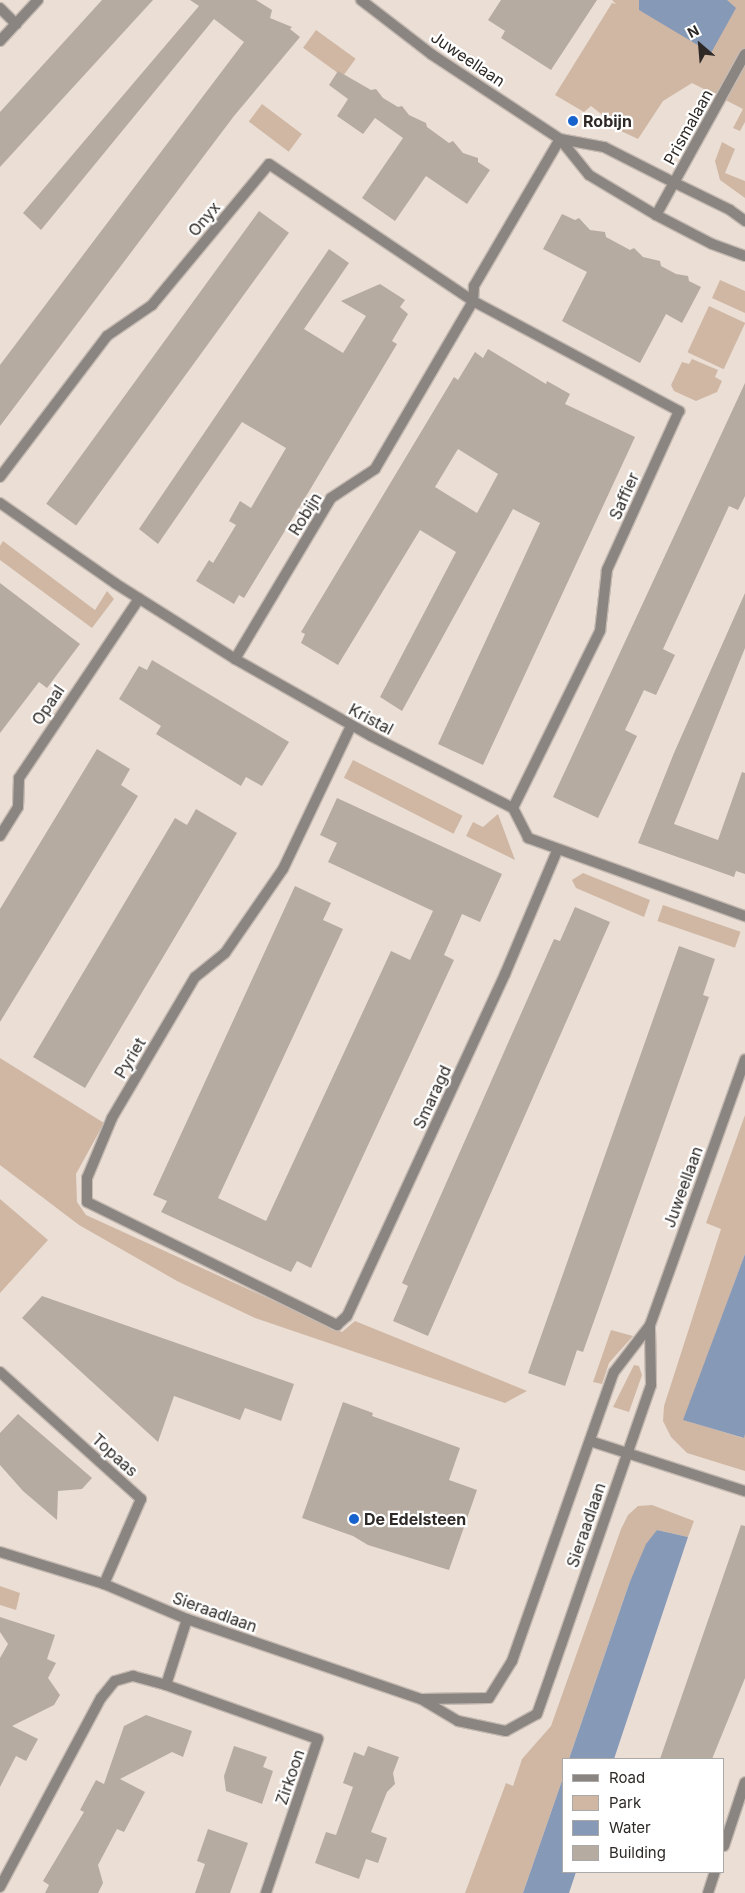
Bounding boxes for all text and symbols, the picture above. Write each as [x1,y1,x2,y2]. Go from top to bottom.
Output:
north arrow [675,20,725,70]
text: N [684,21,702,41]
street label: Juweellaan [427,27,509,91]
street label: Prismalaan [659,86,717,168]
place label: Robijn [583,111,632,131]
marker: Robijn [567,115,579,127]
street label: Onyx [184,198,224,240]
street label: Saffier [605,469,643,523]
street label: Robijn [284,489,326,539]
street label: Opaal [28,681,68,729]
street label: Kristal [346,699,396,739]
street label: Pyriet [110,1034,150,1082]
street label: Smaragd [409,1062,455,1132]
street label: Juweellaan [659,1144,707,1230]
street label: Topaas [88,1429,142,1481]
street label: Sieraadlaan [563,1480,609,1570]
place label: De Edelsteen [364,1509,466,1529]
marker: De Edelsteen [348,1513,360,1525]
street label: Sieraadlaan [170,1588,260,1636]
street label: Zirkoon [272,1747,308,1807]
legend [562,1758,725,1873]
text: Road [609,1768,645,1787]
text: Park [609,1793,641,1812]
text: Water [609,1818,651,1837]
text: Building [609,1843,666,1862]

